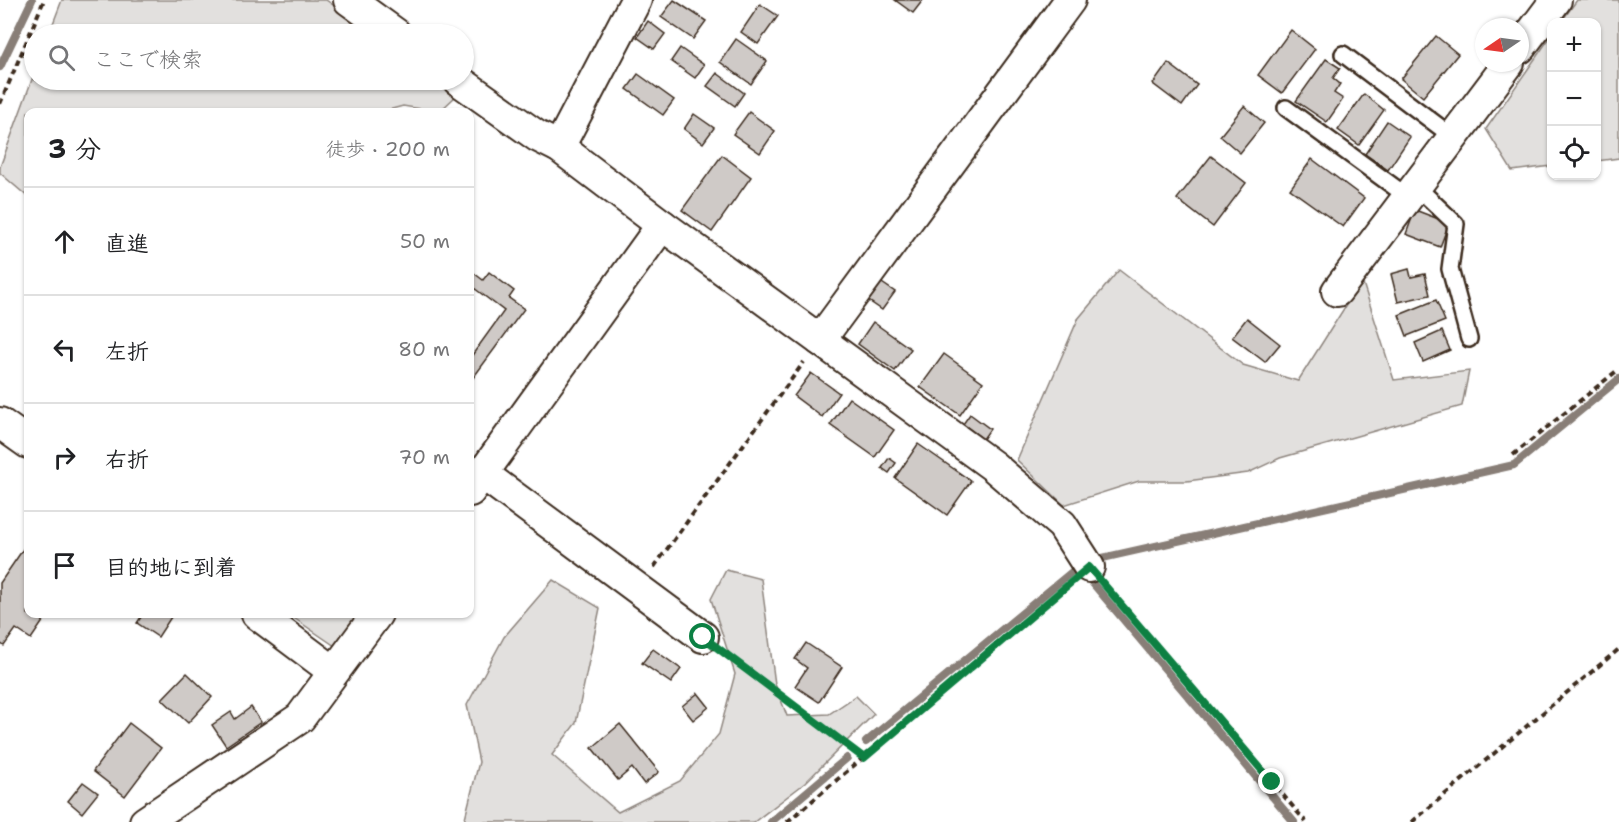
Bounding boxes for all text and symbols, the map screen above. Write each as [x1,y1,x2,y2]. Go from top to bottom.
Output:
north arrow [1475,18,1529,72]
map controls [1547,18,1601,180]
button: + [1547,18,1601,72]
search box [24,24,474,90]
icon: search [45,41,78,74]
text: ここで検索 [93,45,203,74]
button: − [1547,72,1601,126]
button: locate [1547,126,1601,180]
text: 3 分 [48,131,101,166]
text: 徒歩 · 200 m [325,136,450,162]
icon: ahead [48,225,81,258]
text: 50 m [400,228,450,254]
text: 直進 [105,229,149,258]
icon: left [48,333,81,366]
text: 80 m [398,336,450,362]
text: 左折 [105,337,149,366]
icon: right [48,441,81,474]
text: 70 m [398,444,450,470]
text: 右折 [105,445,149,474]
icon: arrive [48,549,81,582]
text: 目的地に到着 [105,553,237,582]
route start [689,623,715,649]
route end [1258,768,1284,794]

